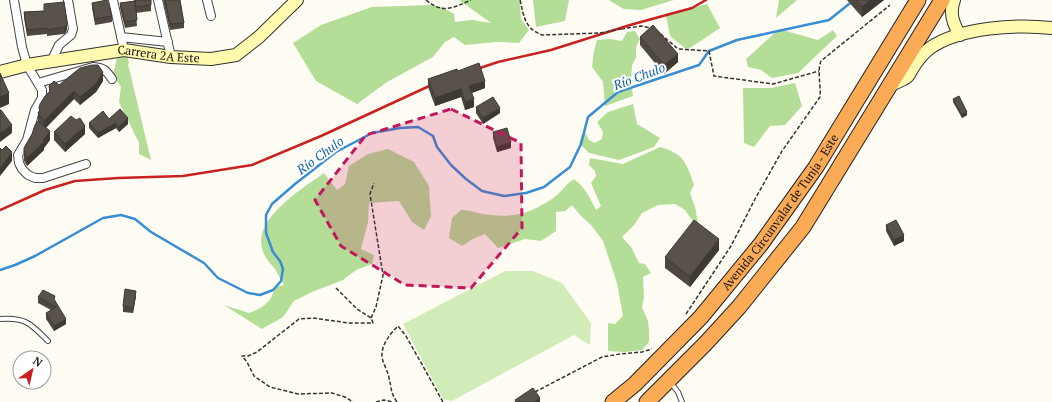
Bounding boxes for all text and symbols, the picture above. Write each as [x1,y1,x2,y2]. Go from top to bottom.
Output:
street label: Carrera 2A Este [116,42,200,65]
water label: Río Chulo [610,58,668,94]
street label: Avenida Circunvalar de Tunja - Este [718,131,841,293]
water label: Río Chulo [292,132,347,179]
north arrow [12,350,52,390]
text: N [30,354,46,370]

